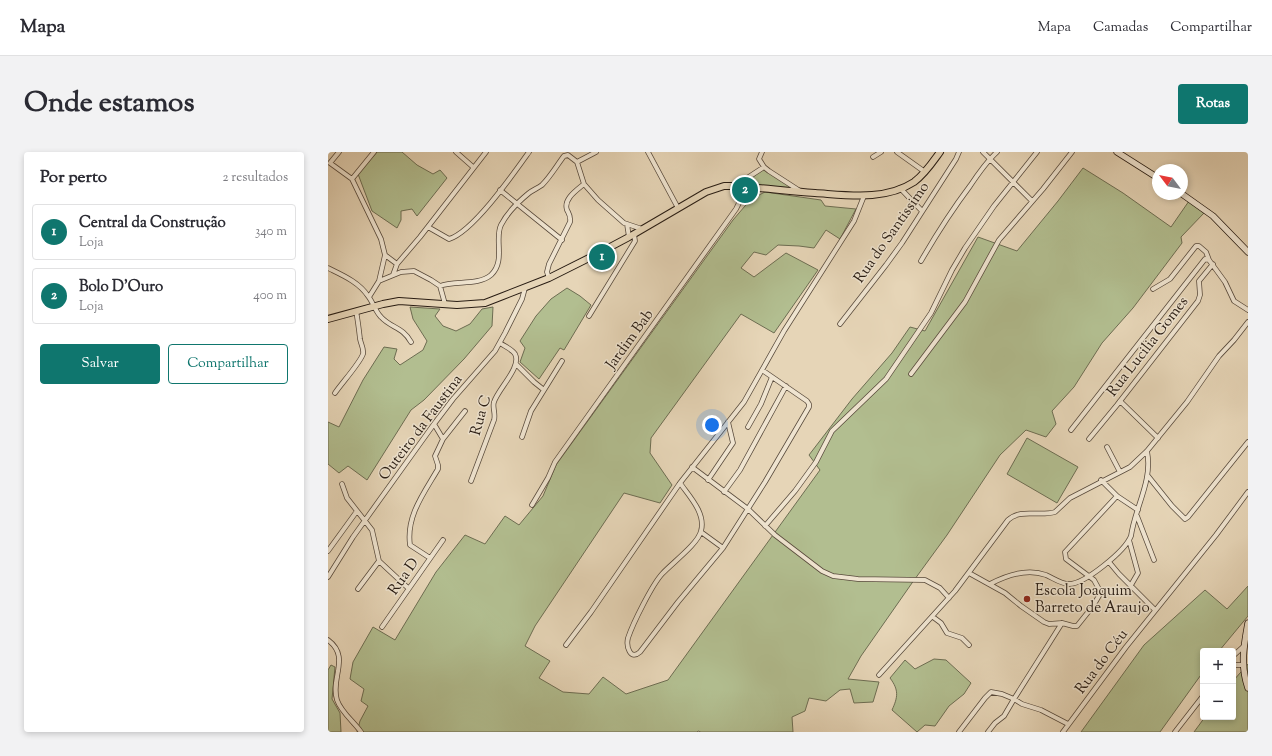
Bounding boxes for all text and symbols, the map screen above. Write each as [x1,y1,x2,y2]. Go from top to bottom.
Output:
text: Mapa [20,14,65,41]
text: Mapa [1038,18,1071,38]
text: Camadas [1093,18,1148,38]
text: Compartilhar [1170,18,1252,38]
text: Onde estamos [24,84,194,124]
button: Rotas [1178,84,1248,124]
north arrow [1152,164,1188,200]
text: Por perto [40,166,107,190]
text: 2 resultados [222,169,288,187]
pin: 2 [732,175,758,205]
street label: Rua do Santissimo [849,178,935,288]
text: Central da Construção [79,213,226,234]
text: 1 [52,223,56,241]
text: 340 m [255,223,287,241]
text: Loja [79,234,103,252]
pin: 1 [589,242,615,272]
text: Bolo D'Ouro [79,277,163,298]
text: 2 [51,287,57,305]
text: 400 m [253,287,287,305]
street label: Rua Lucilia Gomes [1102,292,1194,401]
text: Loja [79,298,103,316]
street label: Jardim Bab [601,306,659,375]
button: Salvar [40,344,160,384]
button: Compartilhar [168,344,288,384]
street label: Outeiro da Faustina [374,370,468,485]
street label: Rua C [466,393,497,438]
your location [702,415,722,435]
street label: Rua D [384,554,425,600]
place label: Escola Joaquim Barreto de Araujo [1035,581,1150,619]
marker: Escola Joaquim Barreto de Araujo [1022,594,1032,604]
street label: Rua do Céu [1071,625,1134,699]
map controls [1200,648,1236,720]
button: + [1200,648,1236,684]
button: − [1200,684,1236,720]

